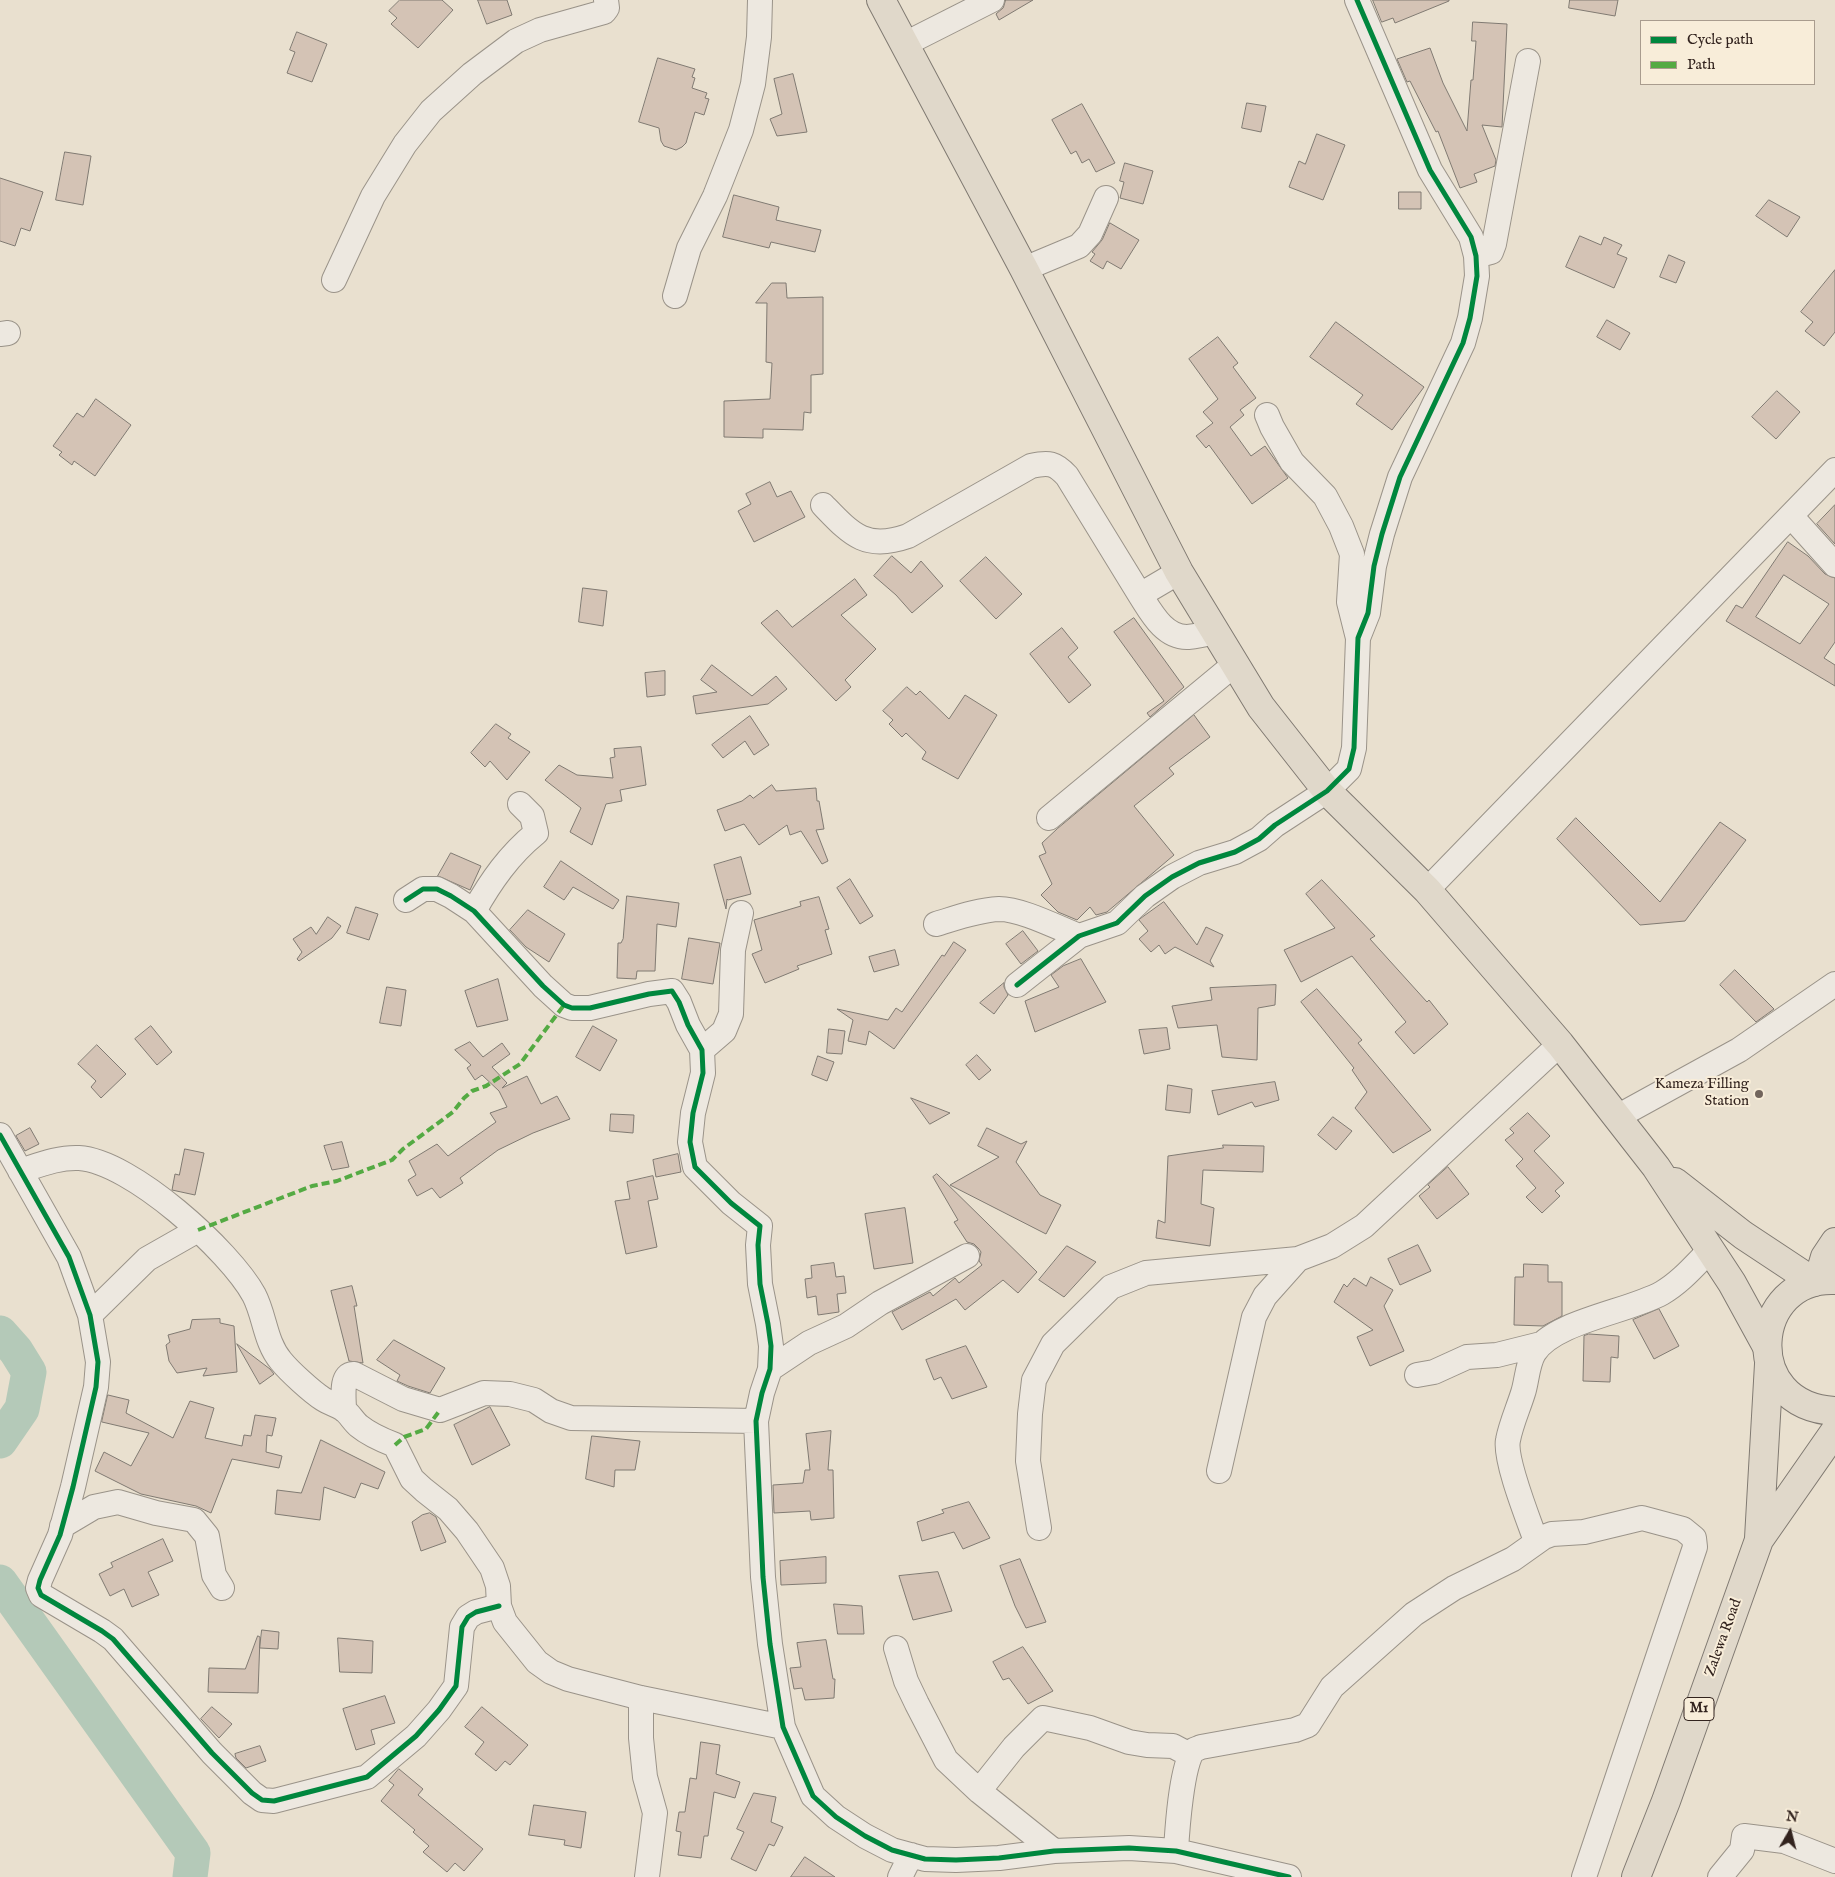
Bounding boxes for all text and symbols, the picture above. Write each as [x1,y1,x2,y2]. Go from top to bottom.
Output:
legend [1640,20,1815,85]
text: Cycle path [1687,30,1753,49]
text: Path [1687,55,1715,74]
place label: Kameza Filling Station [1655,1076,1749,1111]
marker: Kameza Filling Station [1753,1088,1765,1100]
street label: Zalewa Road [1702,1597,1746,1679]
road number: M1 [1684,1698,1714,1720]
north arrow [1765,1807,1815,1857]
text: N [1785,1807,1799,1827]

